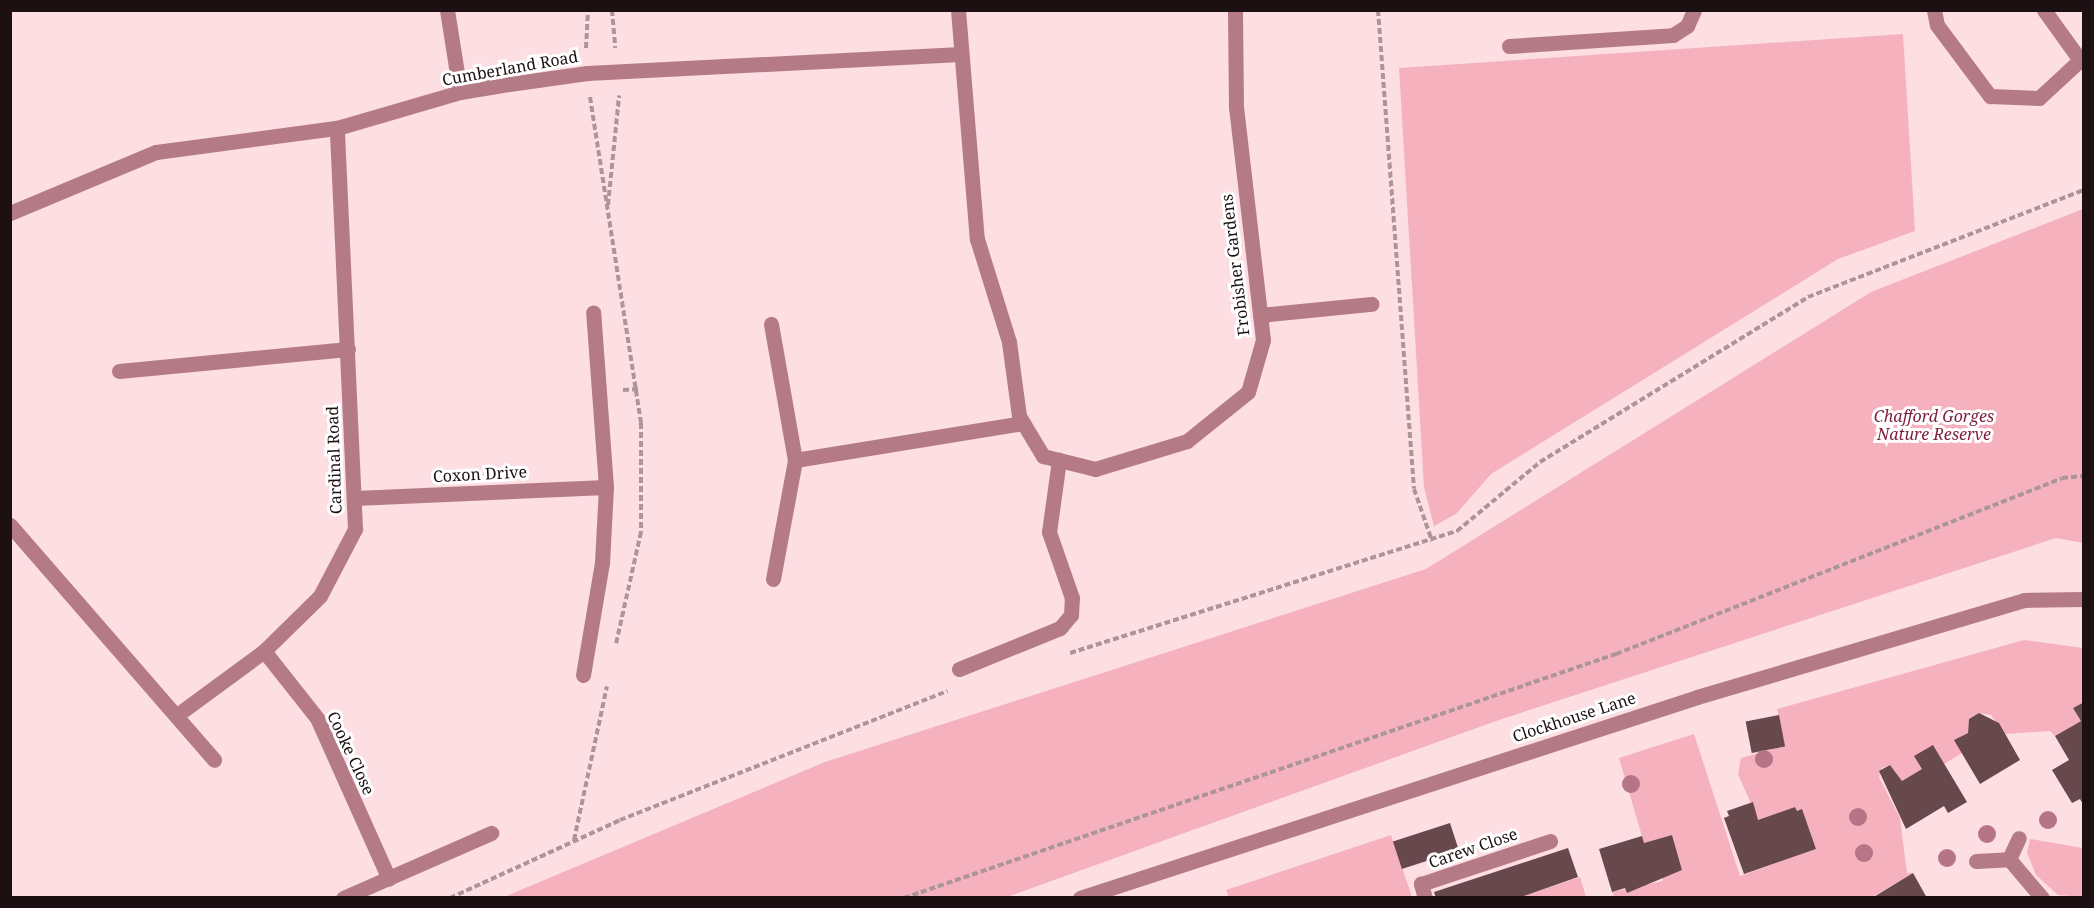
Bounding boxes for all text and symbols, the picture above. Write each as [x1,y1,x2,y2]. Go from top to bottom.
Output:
street label: Cumberland Road [440,47,580,89]
street label: Frobisher Gardens [1217,193,1253,337]
street label: Cardinal Road [323,406,345,514]
park label: Chafford Gorges Nature Reserve [1874,406,1994,444]
street label: Coxon Drive [432,462,528,486]
street label: Clockhouse Lane [1510,688,1638,746]
street label: Cooke Close [323,708,379,798]
street label: Carew Close [1426,824,1520,872]

